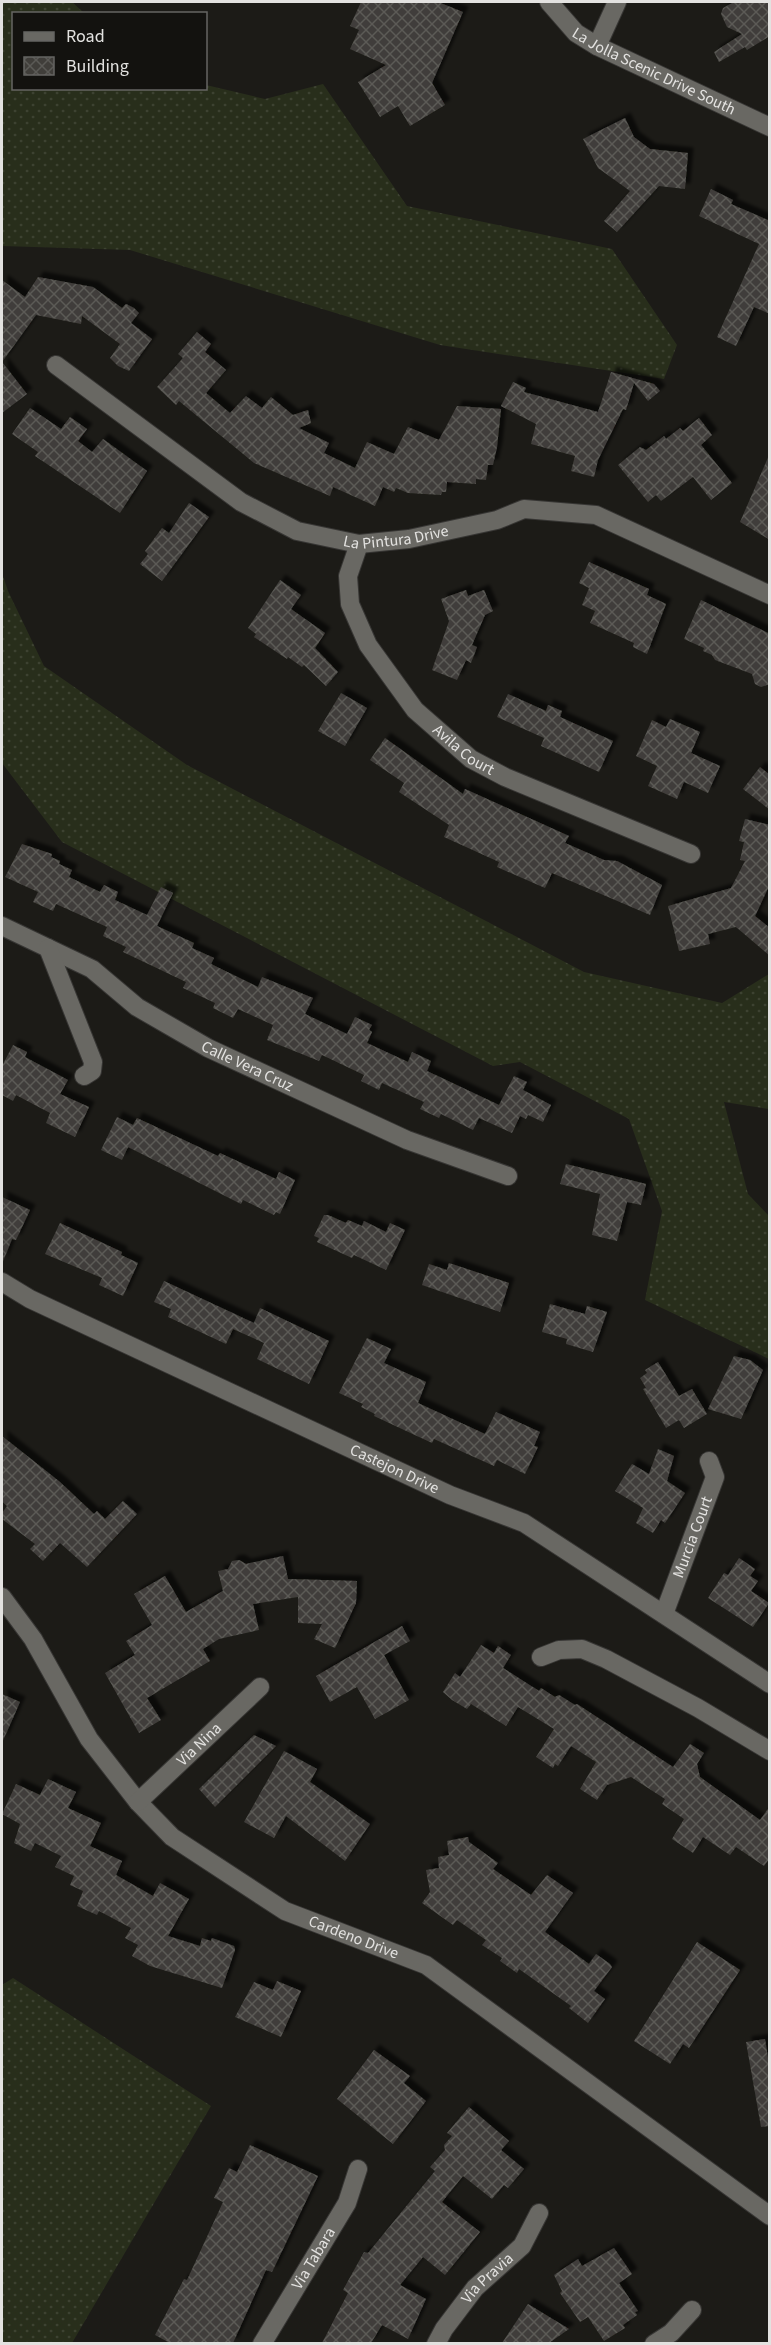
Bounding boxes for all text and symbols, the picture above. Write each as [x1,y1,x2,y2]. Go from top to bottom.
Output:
legend [12,12,207,90]
street label: La Jolla Scenic Drive South [568,22,739,120]
text: Road [66,24,105,49]
text: Building [66,54,129,79]
street label: La Pintura Drive [341,520,451,555]
street label: Avila Court [428,719,499,781]
street label: Calle Vera Cruz [197,1035,297,1097]
street label: Castejon Drive [346,1439,443,1499]
street label: Murcia Court [667,1493,718,1581]
street label: Via Nina [172,1718,227,1771]
street label: Cardeno Drive [305,1910,402,1965]
street label: Via Tabara [286,2223,341,2294]
street label: Via Pravia [456,2248,518,2308]

